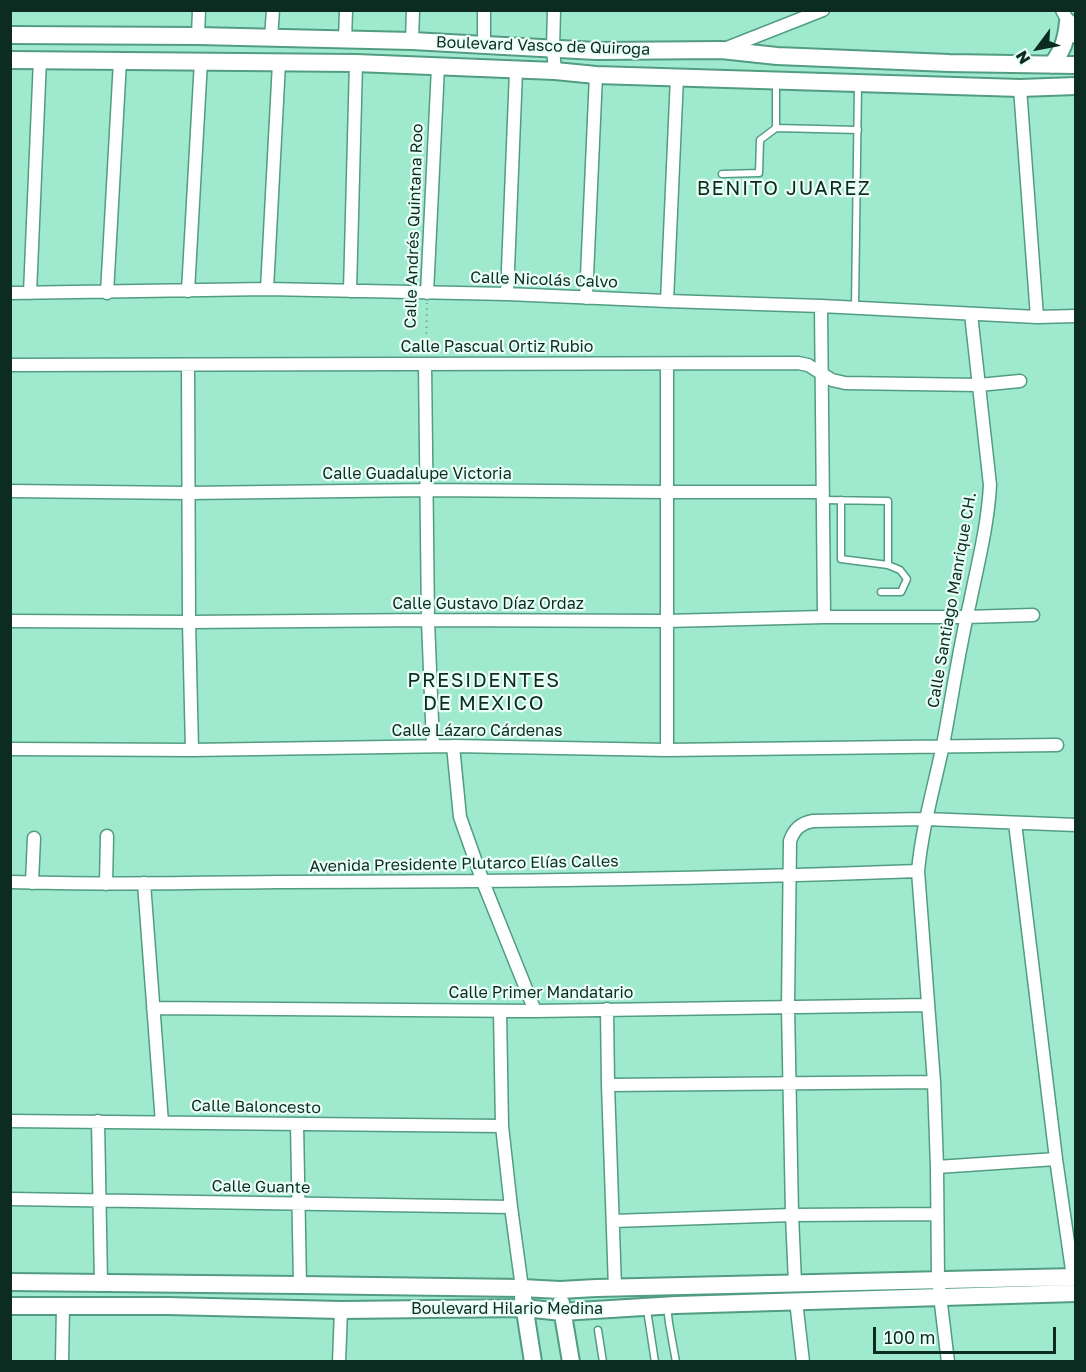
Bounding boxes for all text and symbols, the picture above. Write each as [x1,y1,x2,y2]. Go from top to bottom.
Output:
north arrow [1008,18,1068,78]
street label: Boulevard Vasco de Quiroga [436,33,650,59]
text: N [1011,47,1034,68]
street label: Calle Andrés Quintana Roo [401,123,427,329]
district label: BENITO JUAREZ [697,177,871,201]
street label: Calle Nicolás Calvo [470,268,618,292]
street label: Calle Pascual Ortiz Rubio [401,337,593,357]
street label: Calle Guadalupe Victoria [322,464,512,484]
street label: Calle Santiago Manrique CH. [924,490,980,710]
street label: Calle Gustavo Díaz Ordaz [392,594,584,614]
district label: PRESIDENTES DE MEXICO [407,669,561,716]
street label: Calle Lázaro Cárdenas [392,721,562,741]
street label: Avenida Presidente Plutarco Elías Calles [309,852,619,876]
street label: Calle Primer Mandatario [449,983,633,1003]
street label: Calle Baloncesto [191,1096,321,1118]
street label: Calle Guante [212,1177,310,1197]
street label: Boulevard Hilario Medina [411,1299,603,1319]
scale bar [876,1315,1059,1353]
text: 100 m [884,1326,935,1348]

